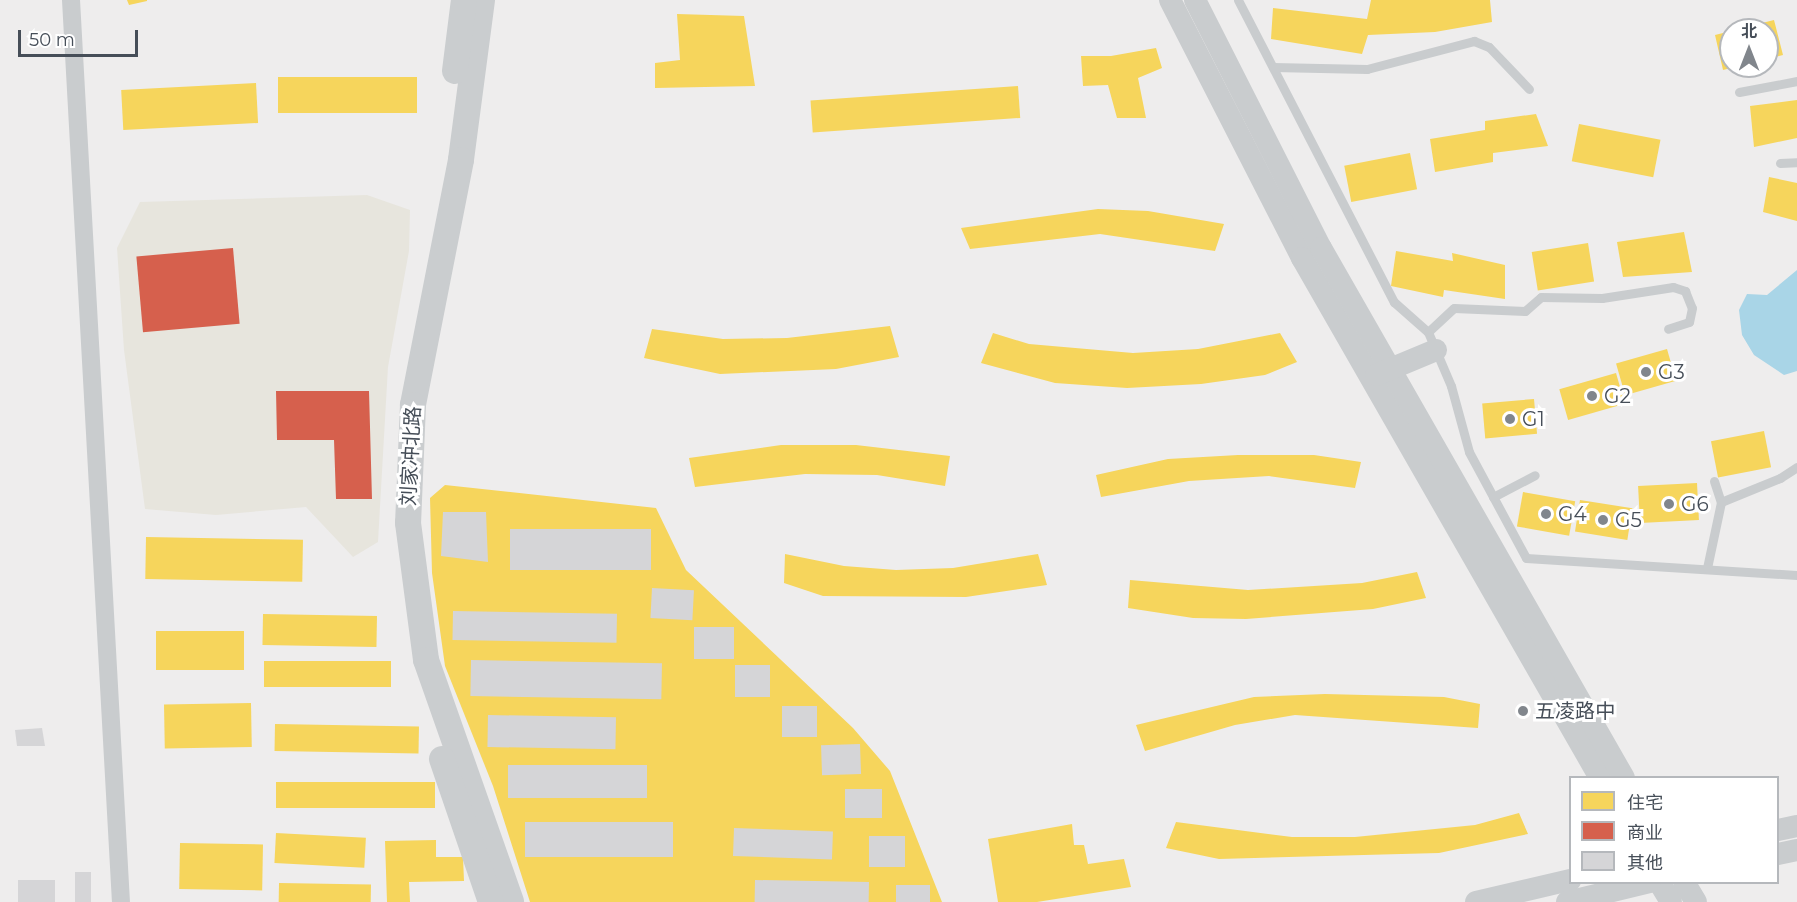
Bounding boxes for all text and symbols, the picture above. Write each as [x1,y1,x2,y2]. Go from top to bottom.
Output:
scale bar [21,18,141,56]
north arrow [1719,18,1779,78]
text: 北 [1741,22,1757,41]
text: 50 m [29,29,75,51]
place label: G3 [1658,360,1685,384]
marker: G3 [1639,365,1653,379]
place label: G2 [1604,384,1631,408]
marker: G2 [1585,389,1599,403]
street label: 刘家冲北路 [396,405,426,507]
place label: G1 [1522,407,1545,431]
marker: G1 [1503,412,1517,426]
place label: G6 [1681,492,1709,516]
marker: G6 [1662,497,1676,511]
place label: G4 [1558,502,1587,526]
marker: G4 [1539,507,1553,521]
place label: G5 [1615,508,1642,532]
marker: G5 [1596,513,1610,527]
place label: 五凌路中 [1535,699,1615,723]
marker: 五凌路中 [1516,704,1530,718]
legend [1569,776,1779,884]
text: 住宅 [1627,792,1663,814]
text: 商业 [1627,822,1663,844]
text: 其他 [1627,852,1663,874]

